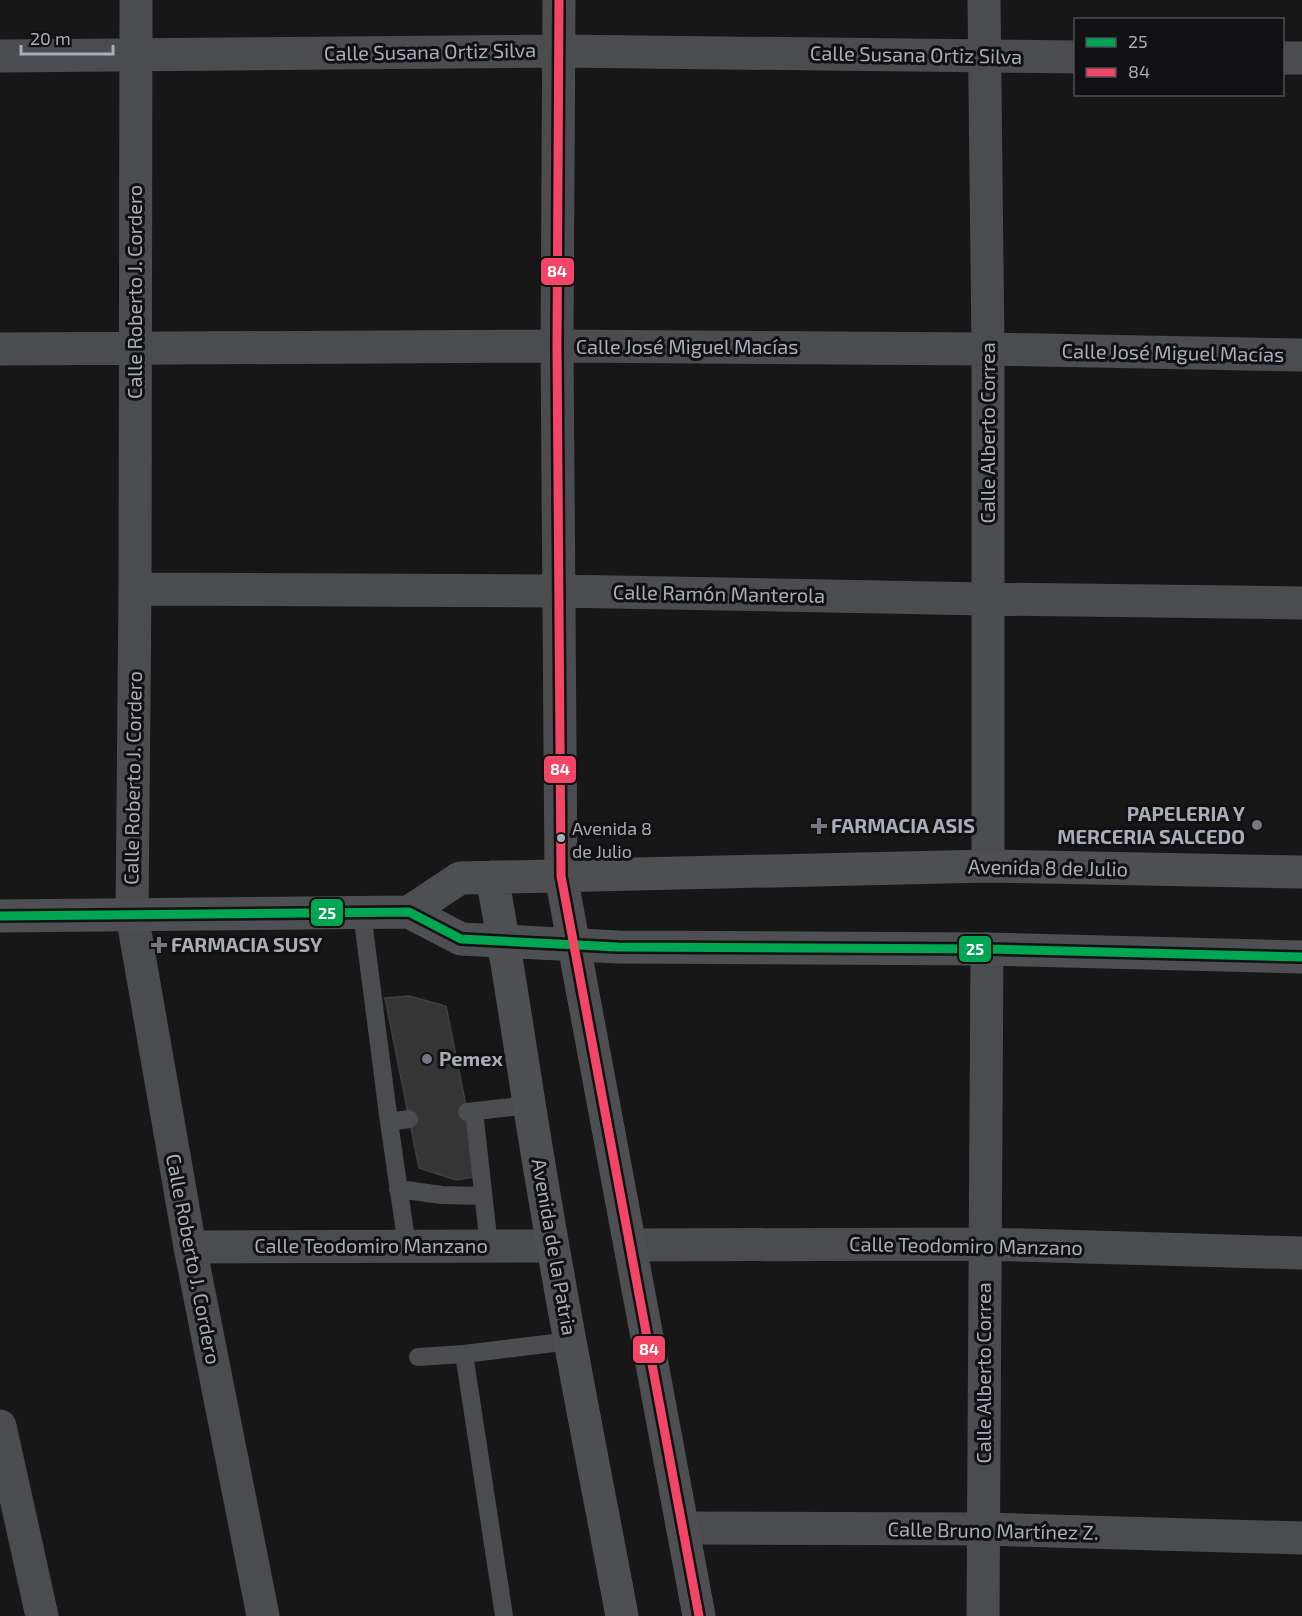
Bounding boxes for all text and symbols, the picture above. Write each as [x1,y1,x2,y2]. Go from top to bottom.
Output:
scale bar [21,18,112,56]
legend [1074,18,1284,96]
text: 20 m [30,27,71,49]
text: 25 [1128,30,1148,52]
street label: Calle Susana Ortiz Silva [324,37,536,65]
street label: Calle Susana Ortiz Silva [810,40,1022,68]
text: 84 [1128,60,1150,82]
street label: Calle Roberto J. Cordero [122,185,146,399]
line badge: 84 [540,257,575,286]
text: 84 [547,261,567,280]
street label: Calle José Miguel Macías [576,334,798,358]
street label: Calle José Miguel Macías [1061,338,1285,366]
street label: Calle Alberto Correa [975,342,999,524]
street label: Calle Ramón Manterola [613,579,825,607]
street label: Calle Roberto J. Cordero [118,671,146,885]
line badge: 84 [543,755,577,784]
text: 84 [550,759,570,778]
place label: PAPELERIA Y MERCERIA SALCEDO [1057,801,1246,848]
place label: FARMACIA ASIS [831,813,975,837]
place label: Avenida 8 de Julio [572,817,652,862]
marker: PAPELERIA Y MERCERIA SALCEDO [1250,818,1264,832]
marker: FARMACIA ASIS [812,819,826,833]
marker: Avenida 8 de Julio [555,832,567,844]
street label: Avenida 8 de Julio [968,854,1128,880]
line badge: 25 [310,898,344,927]
text: 25 [318,903,336,922]
place label: FARMACIA SUSY [171,932,323,956]
line badge: 25 [958,935,992,963]
marker: FARMACIA SUSY [152,938,166,952]
text: 25 [966,939,984,958]
place label: Pemex [439,1046,503,1070]
marker: Pemex [420,1052,434,1066]
street label: Calle Roberto J. Cordero [162,1151,226,1366]
street label: Avenida de la Patria [528,1157,582,1337]
street label: Calle Teodomiro Manzano [849,1231,1083,1259]
street label: Calle Teodomiro Manzano [254,1233,488,1257]
street label: Calle Alberto Correa [971,1282,995,1464]
line badge: 84 [632,1335,666,1364]
text: 84 [639,1339,659,1358]
street label: Calle Bruno Martínez Z. [887,1516,1099,1544]

